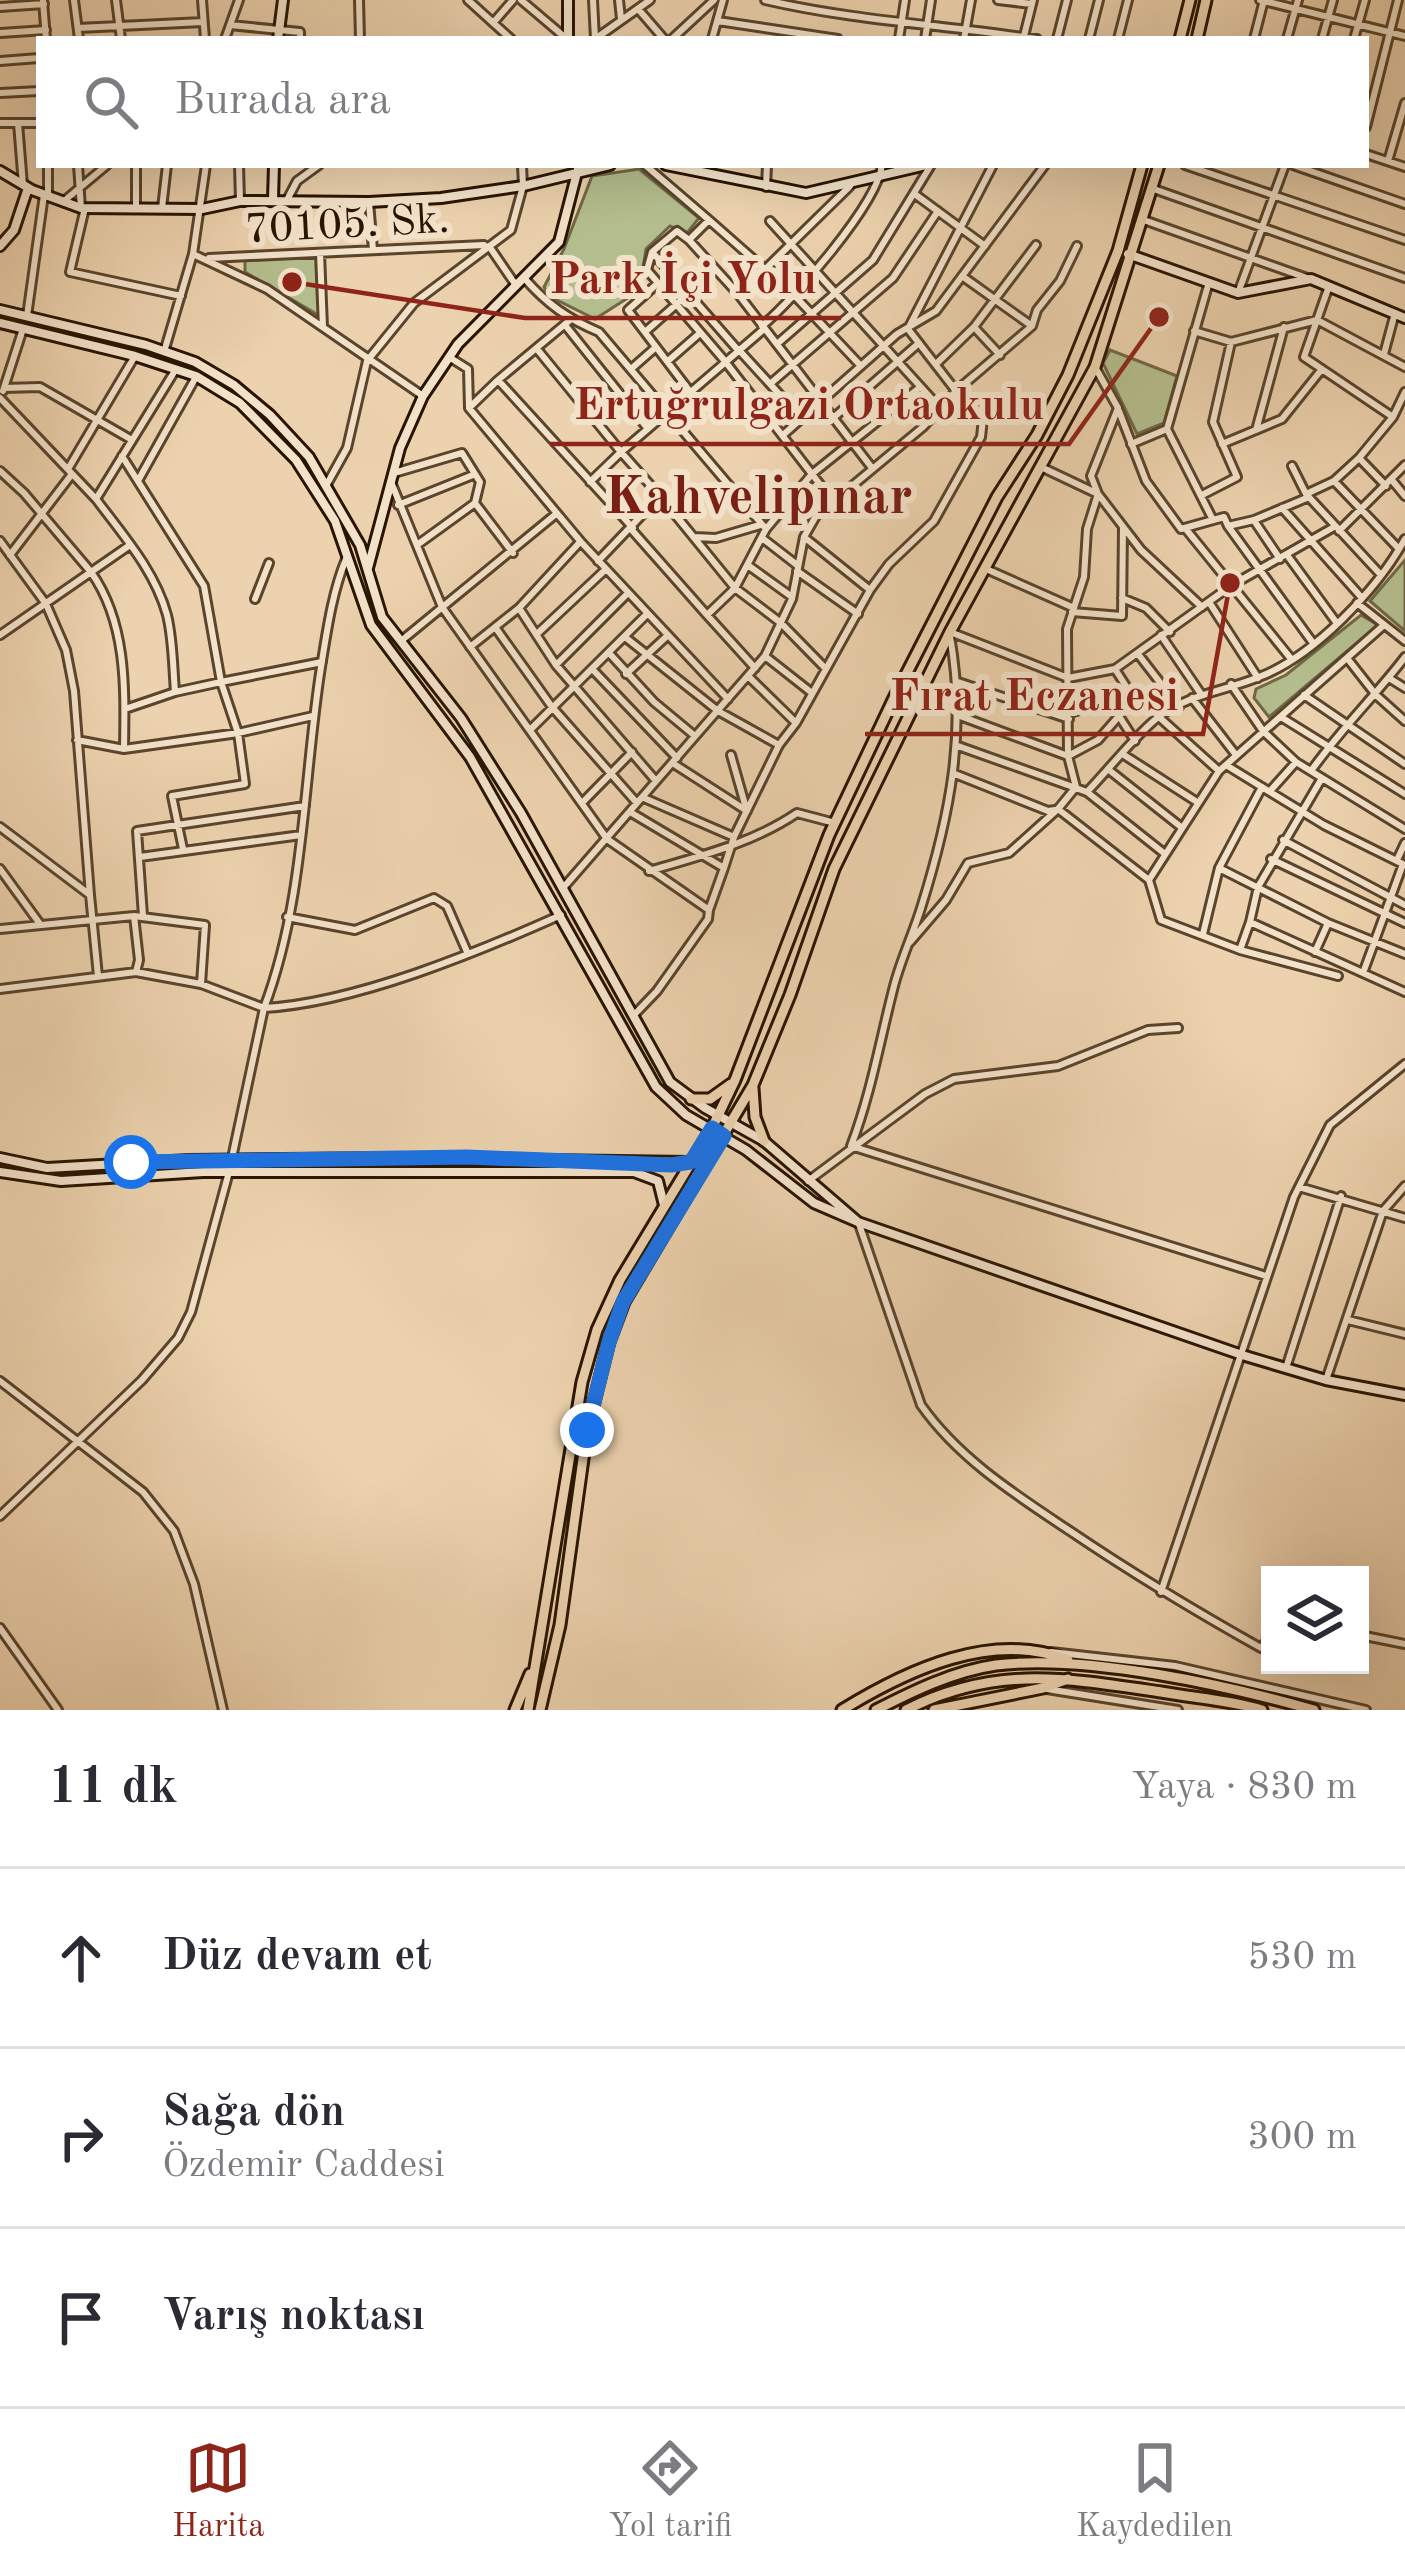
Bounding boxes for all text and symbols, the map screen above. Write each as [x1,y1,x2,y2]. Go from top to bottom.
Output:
search box [36,36,1369,168]
icon: search [78,69,144,135]
text: Burada ara [174,79,391,124]
street label: 70105. Sk. [244,200,451,252]
callout: Park İçi Yolu [525,237,841,318]
text: Park İçi Yolu [549,251,817,304]
callout: Ertuğrulgazi Ortaokulu [550,363,1069,444]
text: Ertuğrulgazi Ortaokulu [573,385,1045,430]
district label: Kahvelipınar [603,472,913,526]
callout: Fırat Eczanesi [865,653,1203,734]
text: Fırat Eczanesi [889,676,1179,721]
route start [104,1135,158,1189]
route end [560,1403,614,1457]
map controls [1261,1566,1369,1674]
button: layers [1261,1566,1369,1674]
text: 11 dk [48,1763,177,1814]
text: Yaya · 830 m [1131,1768,1357,1807]
icon: ahead [48,1925,114,1991]
text: Düz devam et [162,1935,432,1980]
text: 530 m [1247,1938,1357,1977]
text: Sağa dön [162,2091,345,2136]
icon: right [48,2105,114,2171]
text: 300 m [1247,2118,1357,2157]
text: Özdemir Caddesi [162,2146,445,2185]
icon: arrive [48,2285,114,2351]
text: Varış noktası [162,2295,425,2340]
tab: Harita [172,2435,265,2548]
tab: Yol tarifi [608,2435,732,2548]
tab: Kaydedilen [1076,2435,1233,2548]

